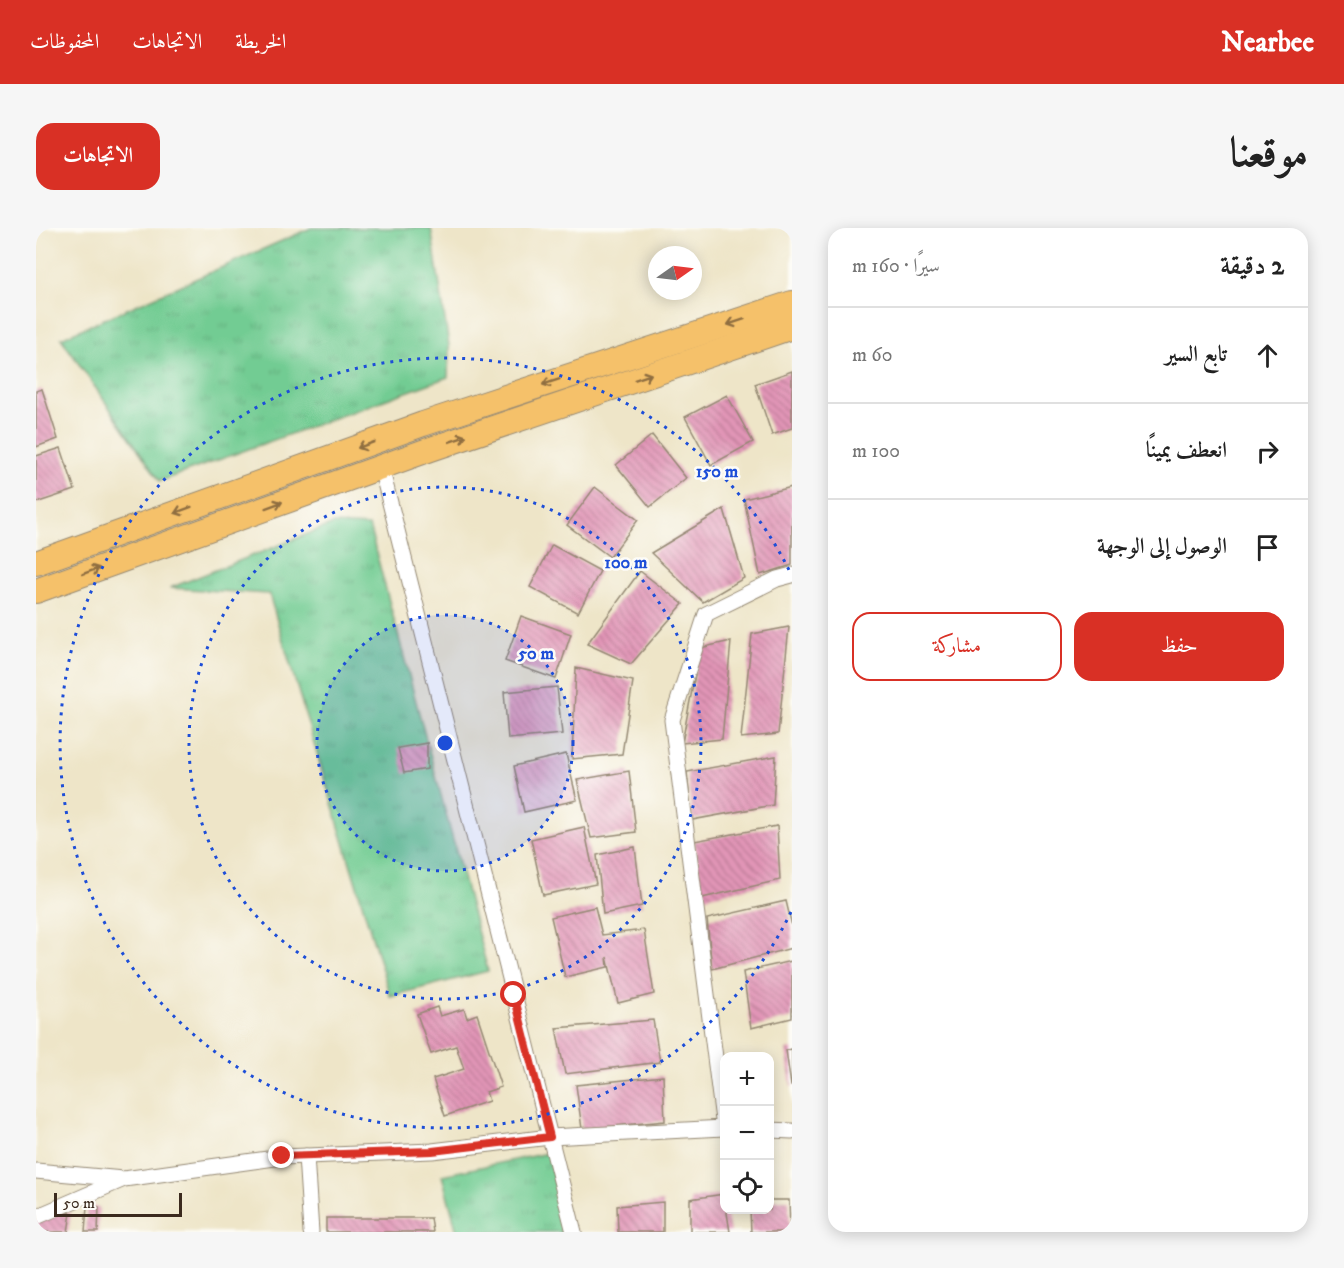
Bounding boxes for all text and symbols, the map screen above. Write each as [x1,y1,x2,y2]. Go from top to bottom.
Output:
text: Nearbee [1221,25,1314,60]
text: المحفوظات [30,29,99,55]
text: الاتجاهات [132,29,202,55]
text: الخريطة [235,29,286,55]
button: الاتجاهات [36,123,160,190]
text: موقعنا [1230,128,1308,180]
north arrow [648,246,702,300]
text: 2 دقيقة [1220,250,1284,283]
text: سيرًا · 160 m [852,254,940,279]
one-way arrow [727,317,746,328]
icon: ahead [1251,339,1284,372]
text: تابع السير [1165,341,1227,368]
text: 60 m [852,343,893,368]
one-way arrow [633,371,652,382]
one-way arrow [542,378,561,389]
one-way arrow [448,433,467,444]
icon: right [1251,435,1284,468]
text: انعطف يمينًا [1146,437,1227,464]
text: 100 m [852,439,900,464]
one-way arrow [357,440,376,451]
text: 150 m [696,461,739,483]
one-way arrow [265,499,283,510]
one-way arrow [174,506,193,517]
icon: arrive [1251,531,1284,564]
text: الوصول إلى الوجهة [1097,533,1227,560]
text: 100 m [604,552,648,574]
one-way arrow [81,565,100,576]
button: مشاركة [852,612,1062,681]
button: حفظ [1074,612,1284,681]
text: 50 m [517,643,554,665]
centre of rings [435,733,455,753]
route start [500,981,526,1007]
map controls [720,1052,774,1214]
button: + [720,1052,774,1106]
button: − [720,1106,774,1160]
route end [268,1142,294,1168]
button: locate [720,1160,774,1214]
scale bar [54,1190,182,1218]
text: 50 m [63,1193,95,1213]

